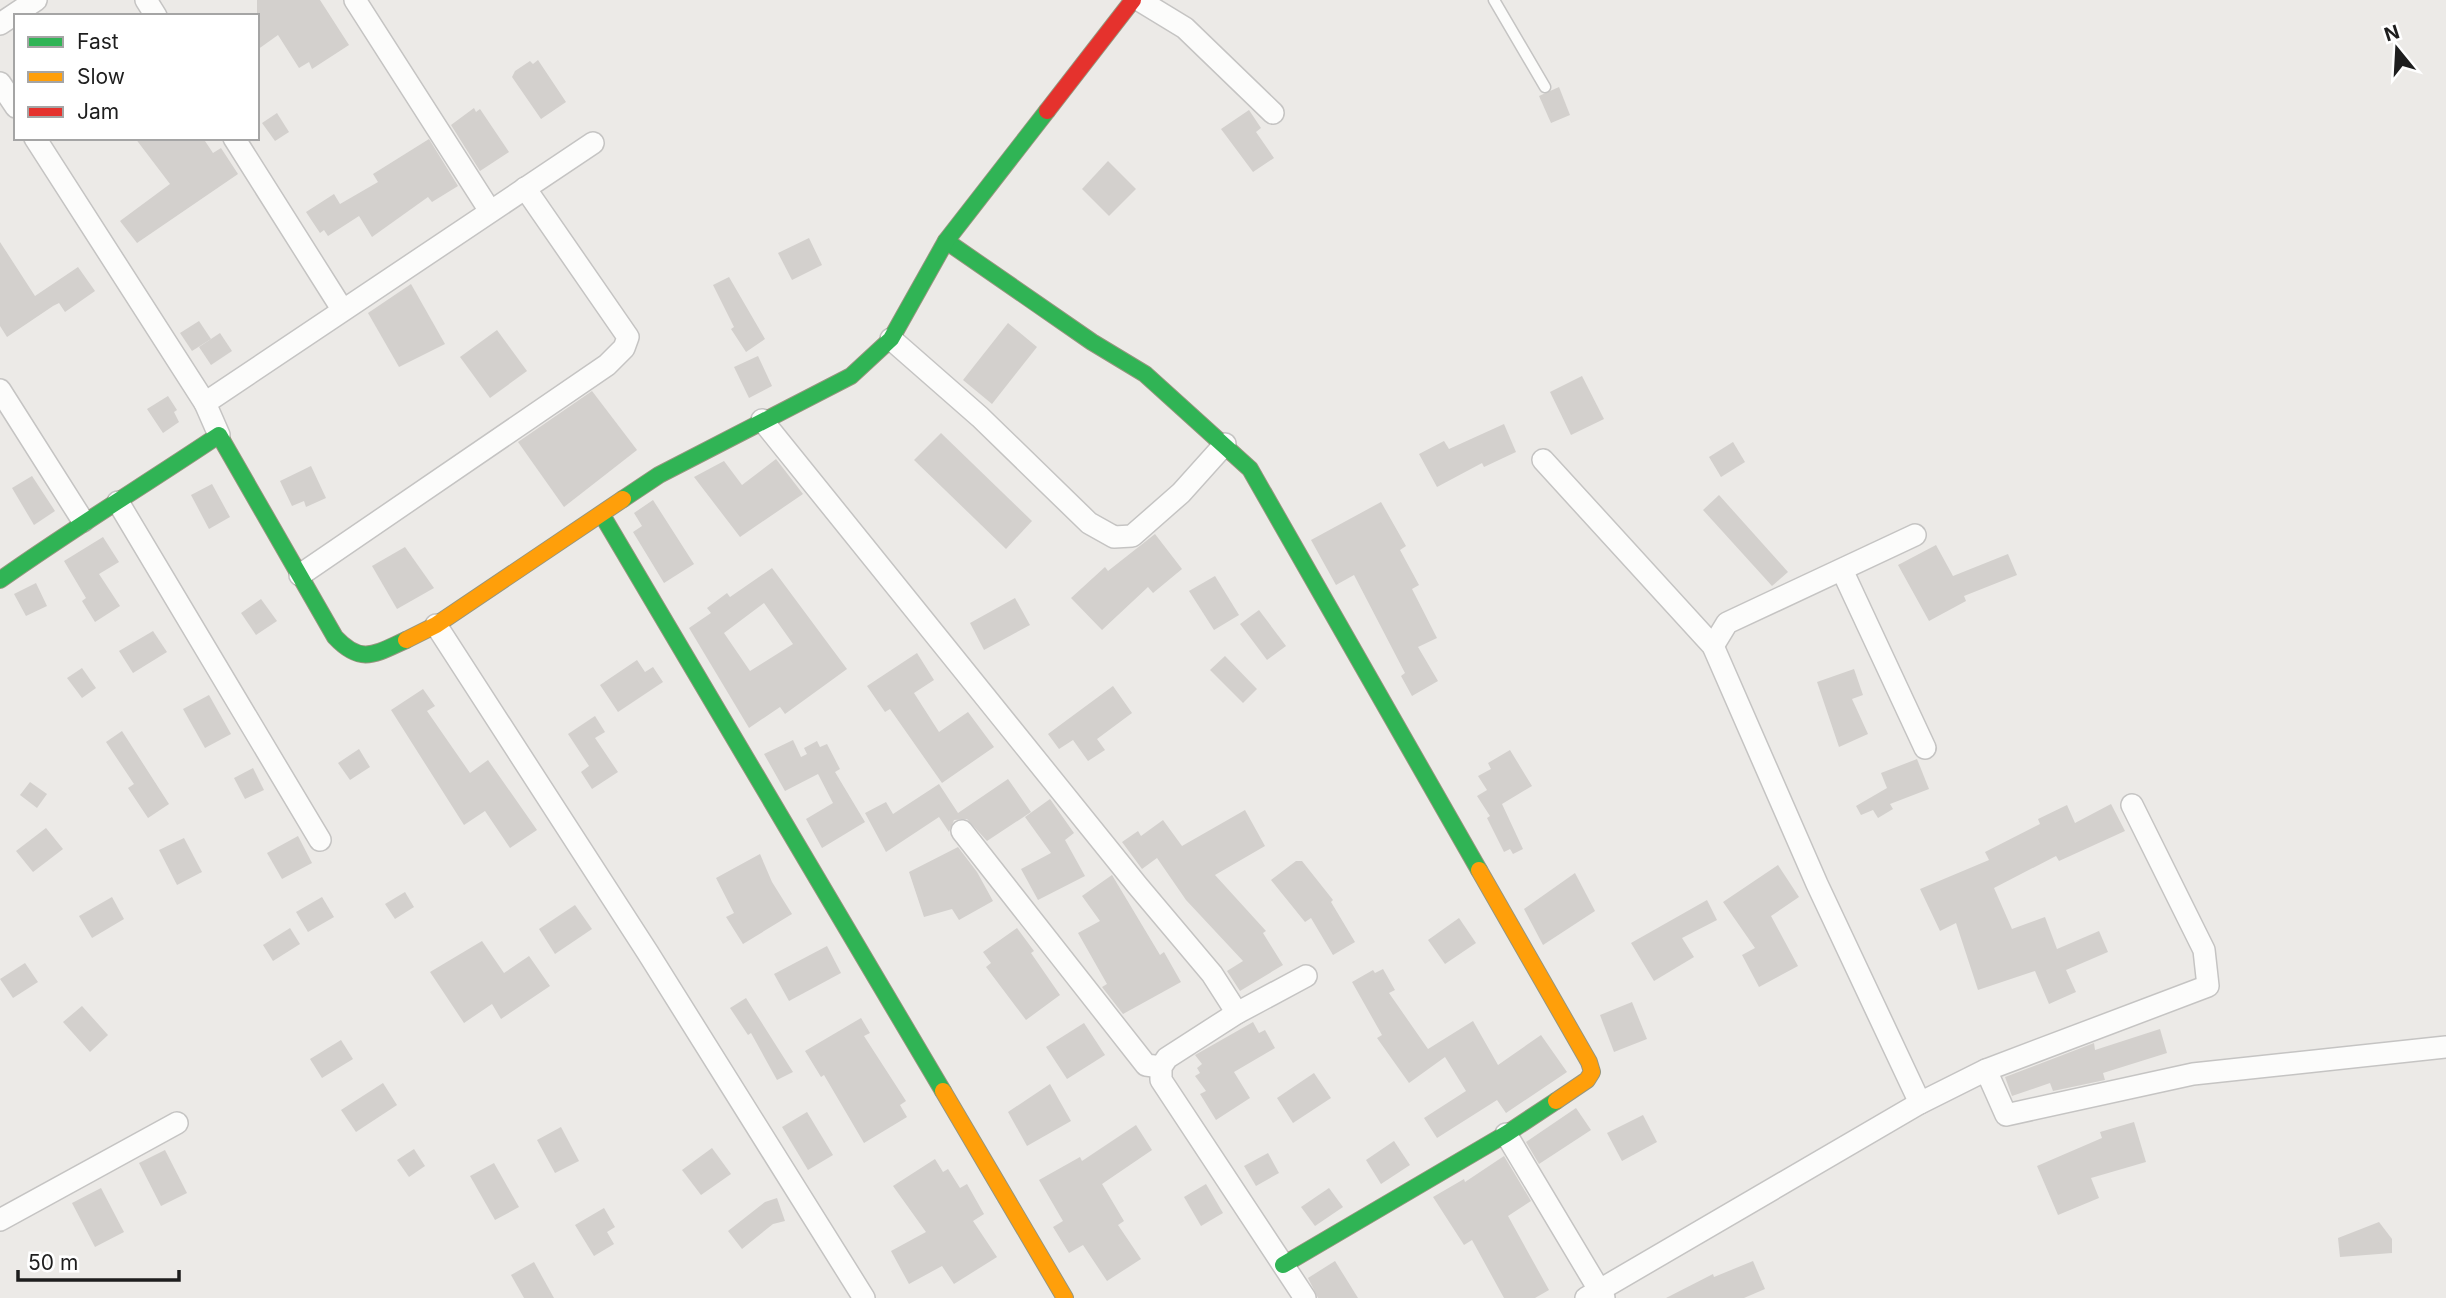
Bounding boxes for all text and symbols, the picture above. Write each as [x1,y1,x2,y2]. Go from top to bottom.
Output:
legend [14,14,259,140]
north arrow [2362,14,2432,84]
text: N [2381,20,2402,46]
text: Fast [77,29,119,54]
text: Slow [77,64,125,89]
text: Jam [77,99,119,124]
scale bar [18,1238,178,1282]
text: 50 m [28,1250,78,1275]

